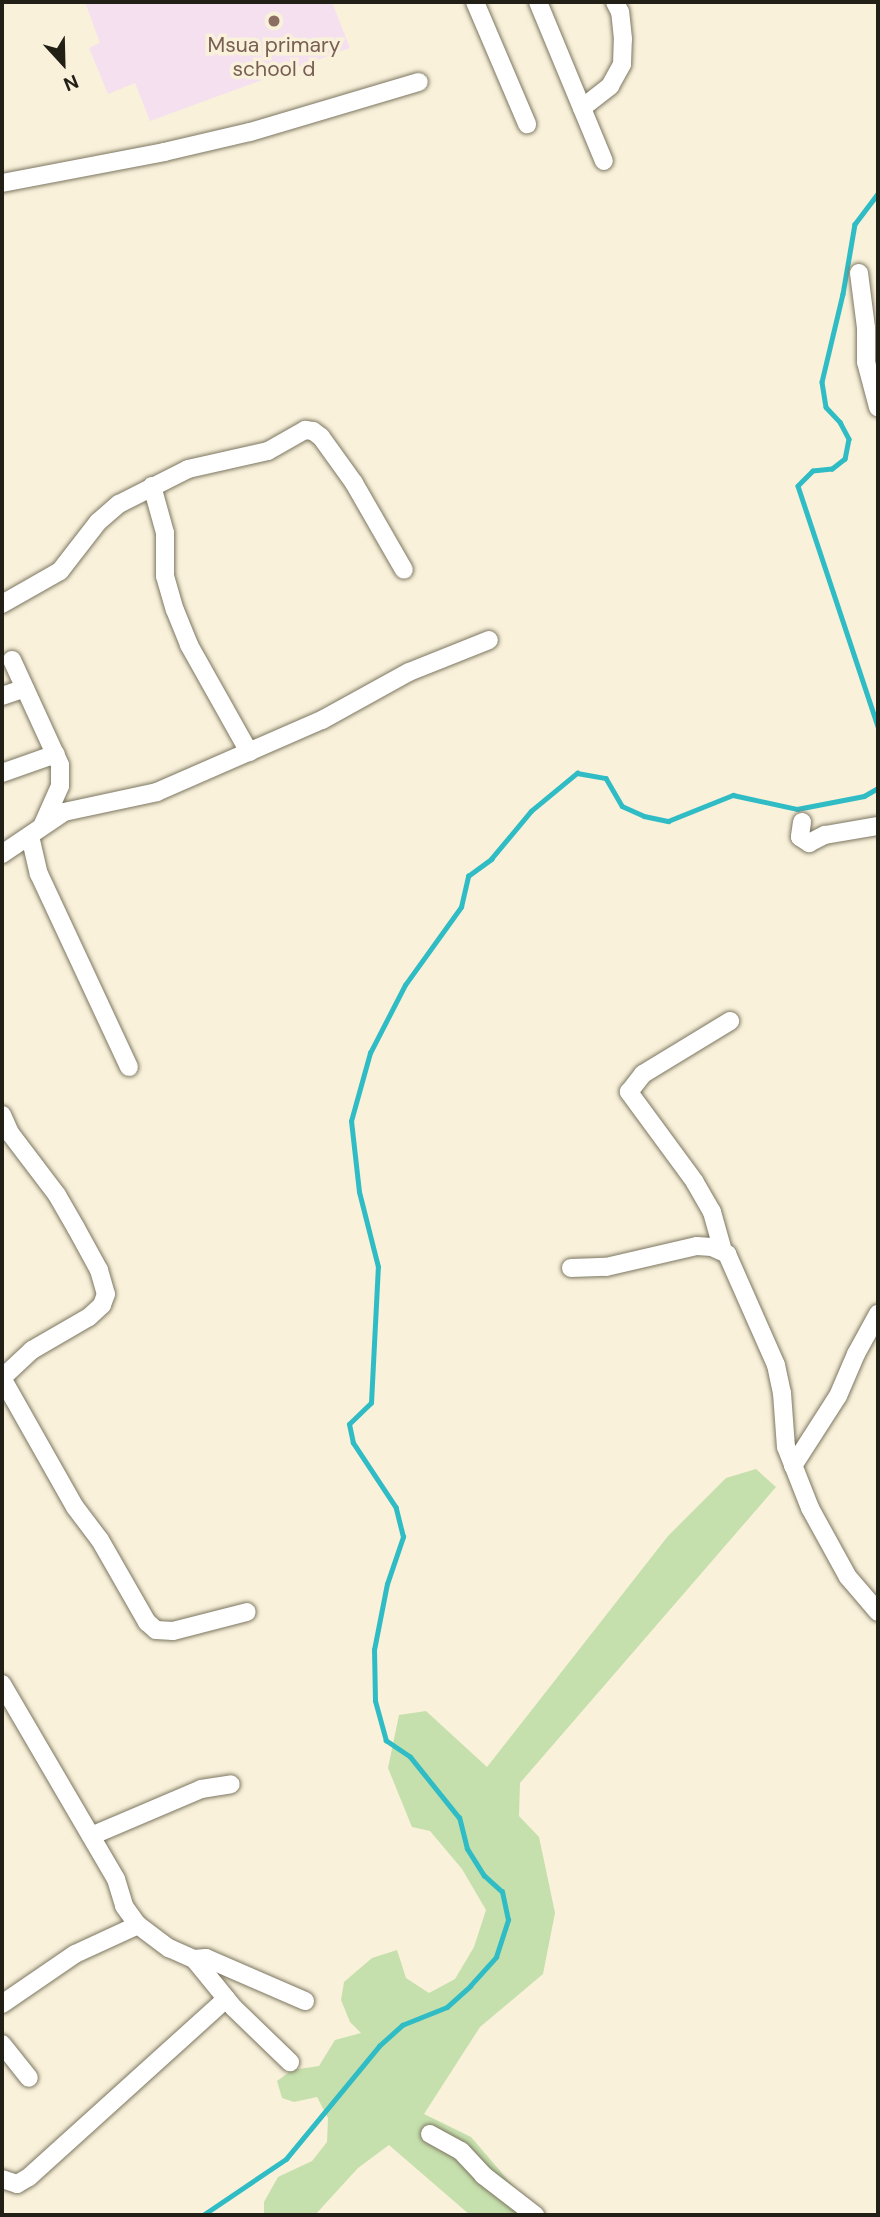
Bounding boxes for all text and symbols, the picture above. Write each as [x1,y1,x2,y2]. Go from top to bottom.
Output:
marker: Msua primary school d [266,13,282,29]
north arrow [28,28,98,98]
place label: Msua primary school d [208,32,340,82]
text: N [60,69,82,97]

